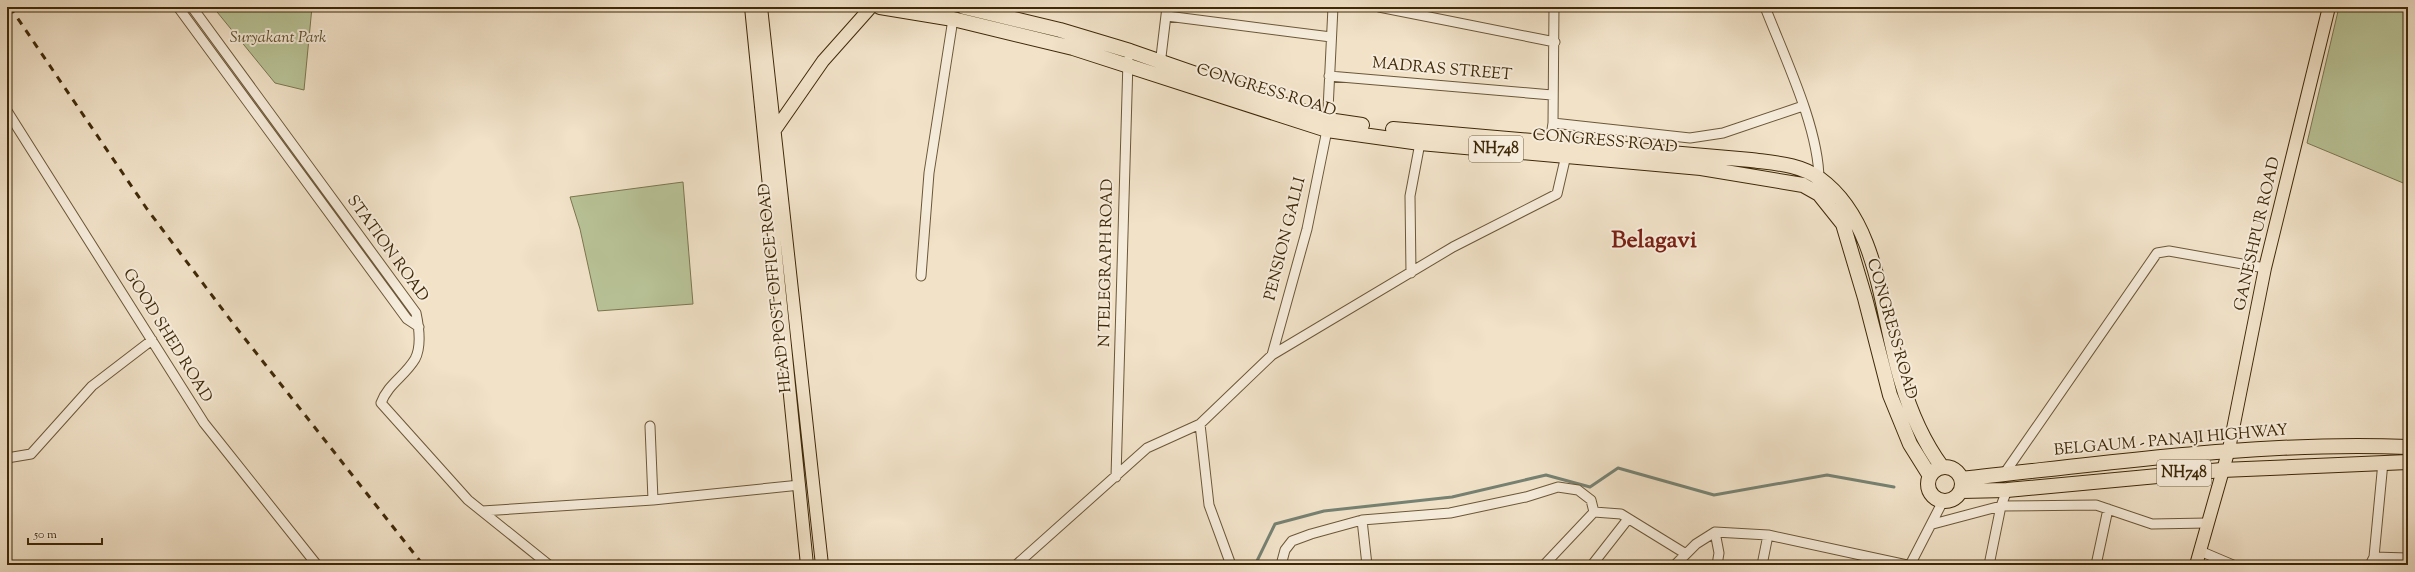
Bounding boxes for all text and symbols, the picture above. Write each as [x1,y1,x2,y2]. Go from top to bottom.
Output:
park label: Suryakant Park [230,27,326,50]
street label: MADRAS STREET [1371,52,1513,88]
street label: CONGRESS ROAD [1193,59,1339,123]
street label: CONGRESS ROAD [1532,124,1678,160]
road number: NH748 [1469,136,1523,162]
street label: GANESHPUR ROAD [2229,155,2287,313]
street label: PENSION GALLI [1260,175,1312,303]
street label: N TELEGRAPH ROAD [1094,179,1120,347]
street label: HEAD POST OFFICE ROAD [754,182,798,394]
street label: STATION ROAD [340,191,434,307]
district label: Belagavi [1611,224,1697,258]
street label: CONGRESS ROAD [1860,256,1922,402]
street label: GOOD SHED ROAD [116,265,218,407]
street label: BELGAUM - PANAJI HIGHWAY [2053,419,2290,463]
road number: NH748 [2157,460,2211,486]
scale bar [28,520,102,546]
text: 50 m [33,526,57,544]

